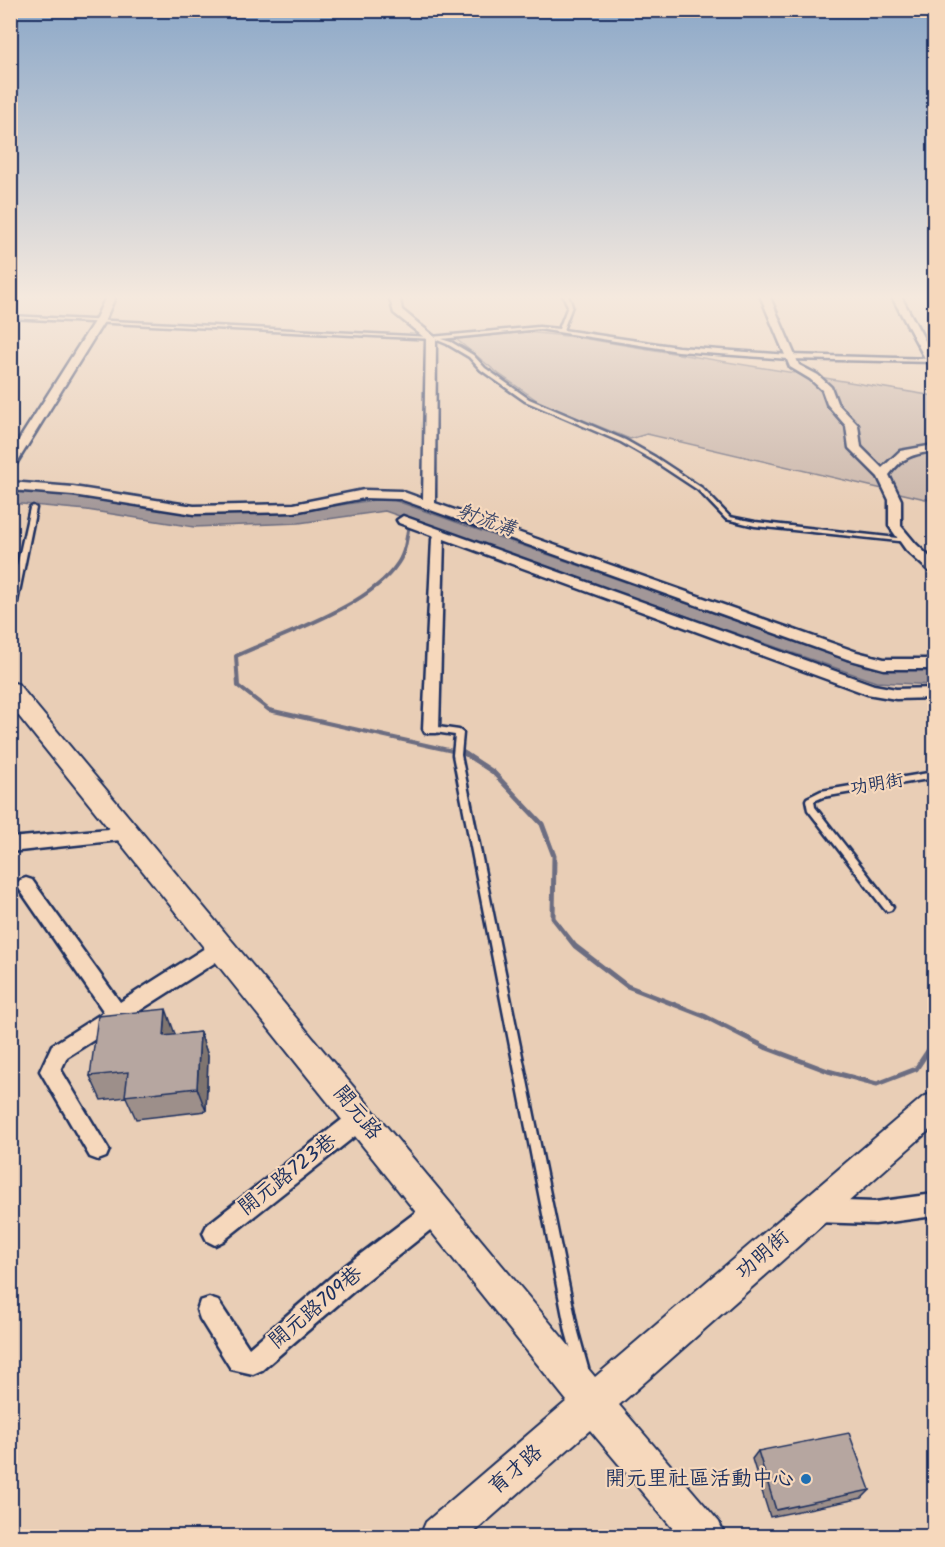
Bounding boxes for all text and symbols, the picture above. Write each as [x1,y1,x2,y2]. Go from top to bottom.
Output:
water label: 射流溝 [452,496,522,547]
street label: 功明街 [848,766,906,804]
street label: 開元路 [324,1078,390,1148]
street label: 開元路723巷 [231,1126,345,1224]
street label: 功明街 [728,1222,798,1288]
street label: 開元路709巷 [262,1259,370,1357]
street label: 育才路 [481,1437,551,1503]
place label: 開元里社區活動中心 [605,1463,794,1496]
marker: 開元里社區活動中心 [799,1472,813,1486]

